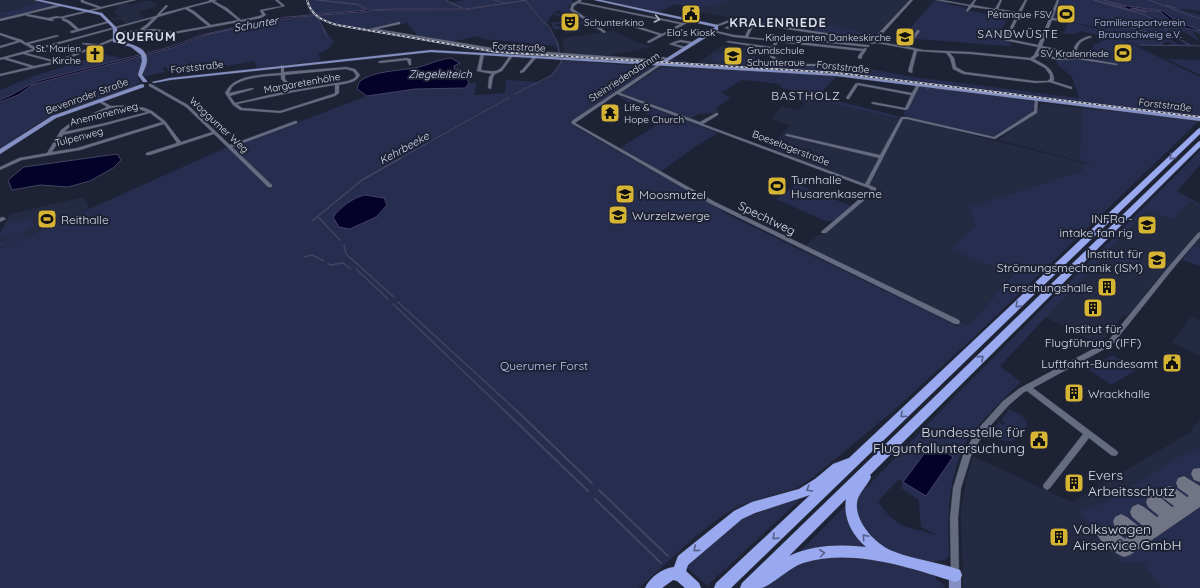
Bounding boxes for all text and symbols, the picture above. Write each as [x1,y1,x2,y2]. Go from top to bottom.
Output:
public building icon: Ela‘s Kiosk [680,3,702,25]
sports icon: Pétanque FSV [1055,3,1077,25]
place label: Pétanque FSV [987,8,1052,21]
theatre icon: Schunterkino [559,11,581,33]
water label: Schunter [233,13,281,35]
one-way arrow [654,14,661,22]
district label: KRALENRIEDE [729,14,827,30]
place label: Schunterkino [584,16,644,29]
park label: Familiensportverein Braunschweig e.V. [1095,16,1185,41]
place label: Ela‘s Kiosk [667,26,715,39]
school or university icon: Kindergarten Dankeskirche [894,26,916,48]
district label: SANDWÜSTE [977,26,1059,41]
district label: QUERUM [115,28,177,44]
place label: Kindergarten Dankeskirche [765,31,891,44]
street label: Forststraße [492,39,546,55]
place label: St. Marien Kirche [36,42,81,67]
sports icon: SV Kralenriede [1112,42,1134,64]
church icon: St. Marien Kirche [84,43,106,65]
place label: Grundschule Schunteraue [747,44,805,69]
school or university icon: Grundschule Schunteraue [722,45,744,67]
place label: SV Kralenriede [1041,47,1109,60]
street label: Steinriedendamm [586,49,662,105]
street label: Forststraße [170,58,225,76]
street label: Forststraße [816,58,871,76]
water label: Ziegeleiteich [408,67,473,81]
street label: Margaretenhöhe [263,70,342,96]
street label: Bevenroder Straße [44,75,131,117]
district label: BASTHOLZ [771,88,841,103]
street label: Waggumer Weg [187,94,251,156]
street label: Forststraße [1138,95,1193,115]
street label: Anemonenweg [69,99,139,129]
place label: Life & Hope Church [624,101,684,126]
temple icon: Life & Hope Church [599,102,621,124]
street label: Tulpenweg [53,124,105,150]
street label: Boeselagerstraße [750,127,832,169]
water label: Kehrbeeke [377,128,432,167]
one-way arrow [1169,152,1177,160]
place label: Turnhalle Husarenkaserne [791,172,882,201]
sports icon: Turnhalle Husarenkaserne [766,175,788,197]
school or university icon: Moosmutzel [614,183,636,205]
place label: Moosmutzel [639,187,706,202]
street label: Spechtweg [736,198,798,238]
school or university icon: Wurzelzwerge [607,204,629,226]
sports icon: Reithalle [36,208,58,230]
place label: Wurzelzwerge [632,208,710,223]
place label: INFRa - intake fan rig [1059,211,1133,240]
place label: Reithalle [61,212,109,227]
school or university icon: INFRa - intake fan rig [1136,214,1158,236]
place label: Institut für Strömungsmechanik (ISM) [997,246,1143,275]
school or university icon: Institut für Strömungsmechanik (ISM) [1146,249,1168,271]
building icon: Forschungshalle [1096,276,1118,298]
place label: Forschungshalle [1003,280,1093,295]
building icon: Institut für Flugführung (IFF) [1082,297,1104,319]
one-way arrow [1015,300,1023,308]
place label: Institut für Flugführung (IFF) [1045,321,1141,350]
public building icon: Luftfahrt-Bundesamt [1161,352,1183,374]
one-way arrow [976,355,984,363]
place label: Luftfahrt-Bundesamt [1041,356,1158,371]
park label: Querumer Forst [500,358,588,373]
building icon: Wrackhalle [1063,382,1085,404]
place label: Wrackhalle [1088,386,1150,401]
one-way arrow [900,410,908,417]
place label: Bundesstelle für Flugunfalluntersuchung [873,423,1026,457]
public building icon: Bundesstelle für Flugunfalluntersuchung [1028,429,1050,451]
place label: Evers Arbeitsschutz [1088,466,1175,500]
building icon: Evers Arbeitsschutz [1063,472,1085,494]
one-way arrow [806,484,813,491]
place label: Volkswagen Airservice GmbH [1073,520,1181,554]
building icon: Volkswagen Airservice GmbH [1048,526,1070,548]
one-way arrow [772,532,780,539]
one-way arrow [862,534,869,542]
one-way arrow [693,544,701,552]
one-way arrow [819,549,825,558]

